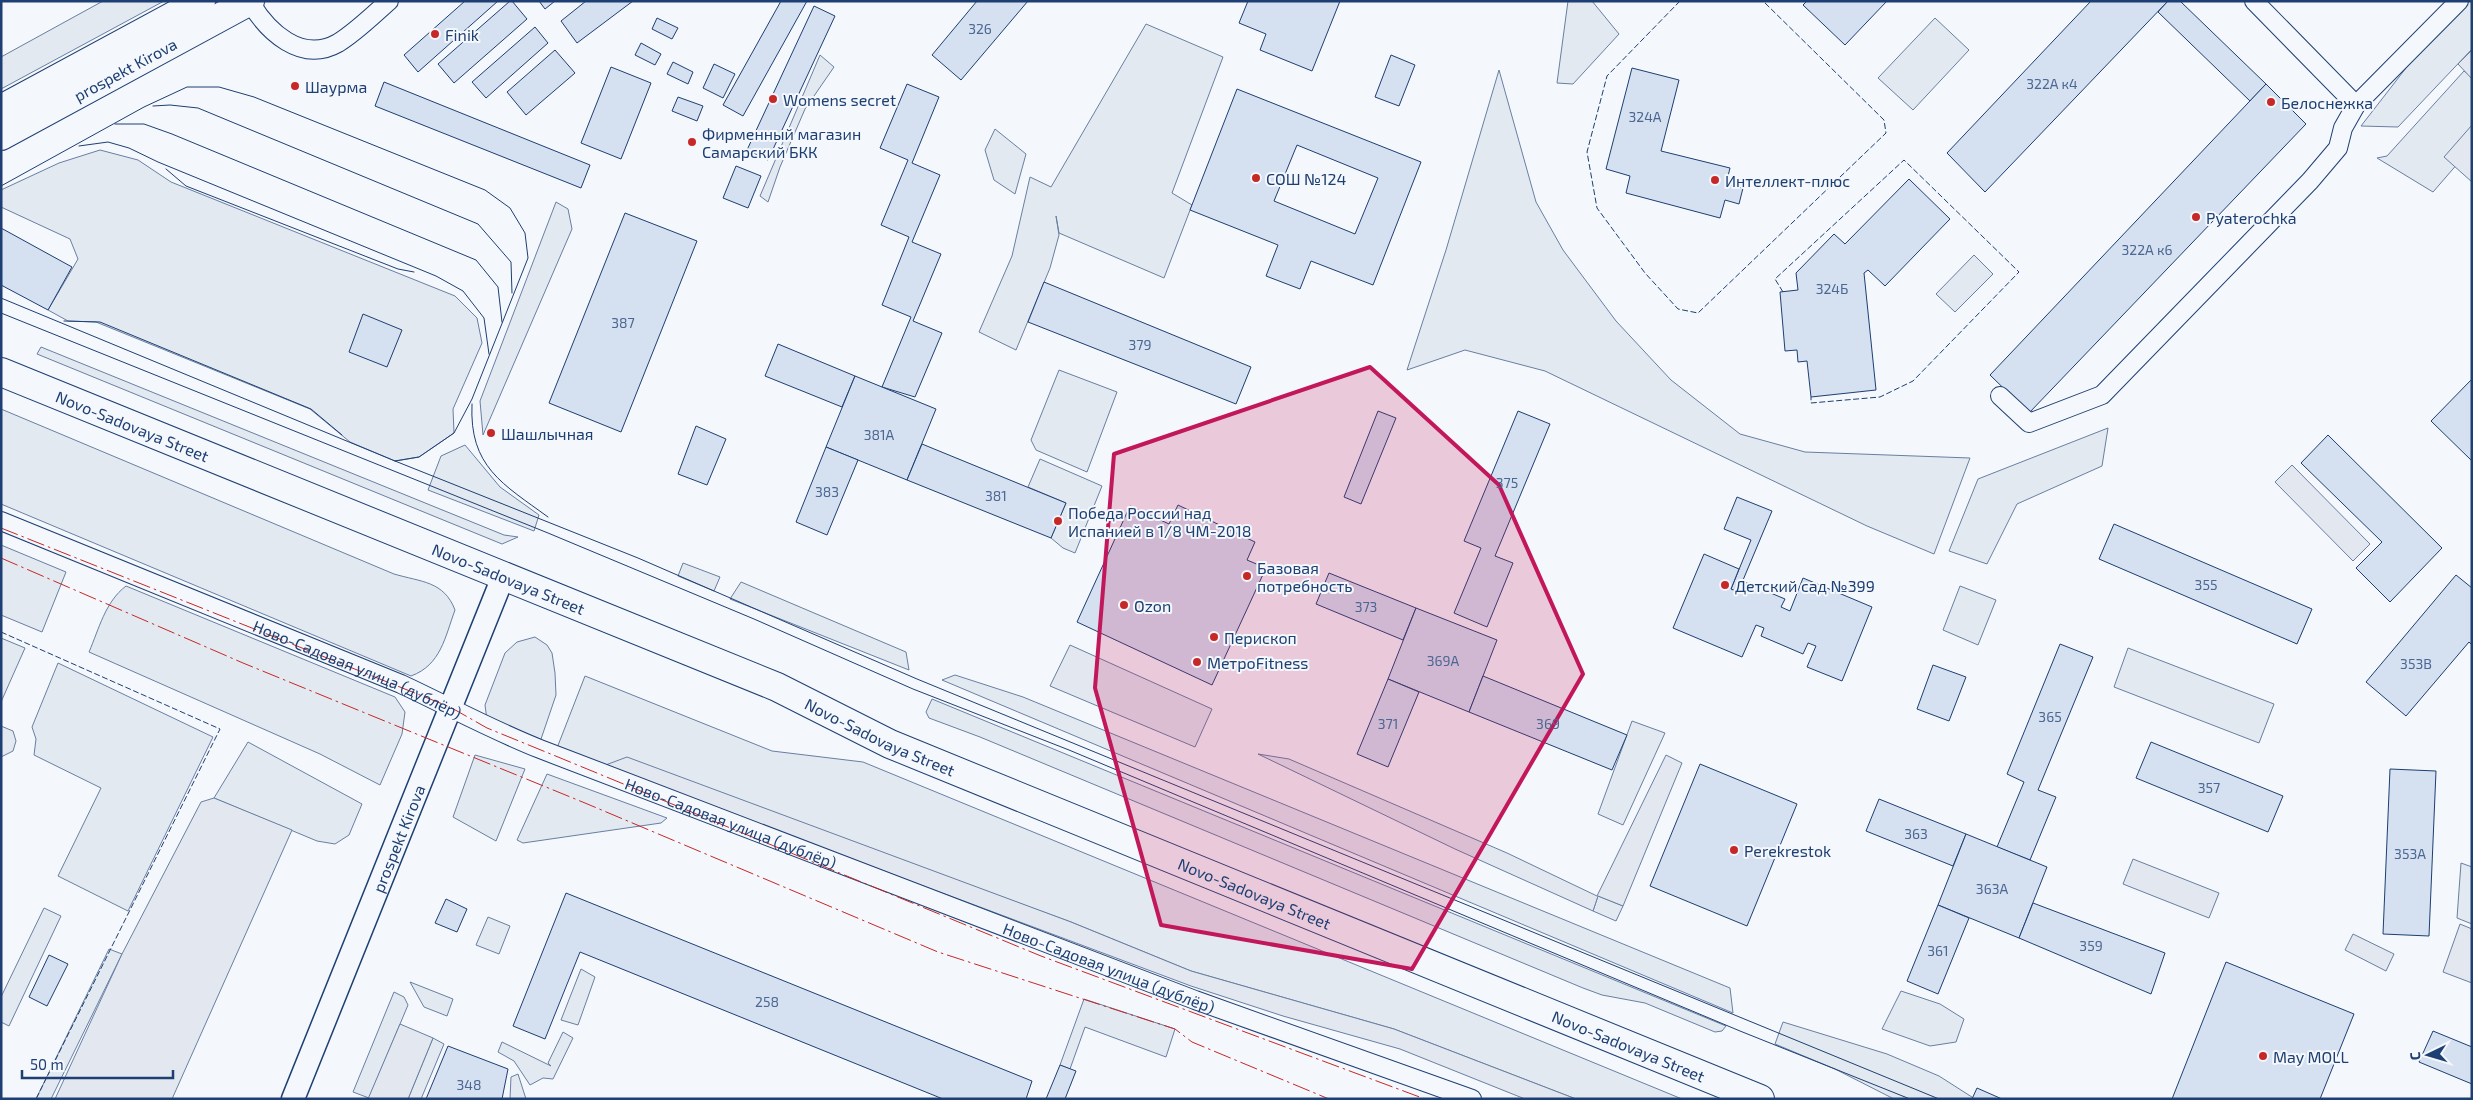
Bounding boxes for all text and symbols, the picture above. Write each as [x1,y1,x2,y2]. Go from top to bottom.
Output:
house number: 326 [968,20,992,37]
place label: Finik [445,25,479,44]
marker: Finik [429,28,441,40]
street label: prospekt Kirova [70,33,180,104]
house number: 322А к4 [2026,75,2078,92]
place label: Шаурма [305,77,367,97]
marker: Шаурма [289,80,301,92]
place label: Womens secret [783,90,896,109]
marker: Womens secret [767,93,779,105]
place label: Белоснежка [2281,93,2373,112]
marker: Белоснежка [2265,96,2277,108]
house number: 324А [1629,108,1662,125]
place label: Фирменный магазин Самарский БКК [702,124,861,161]
marker: Фирменный магазин Самарский БКК [686,136,698,148]
place label: СОШ №124 [1266,169,1347,188]
place label: Интеллект-плюс [1725,171,1850,190]
marker: СОШ №124 [1250,172,1262,184]
marker: Интеллект-плюс [1709,174,1721,186]
place label: Pyaterochka [2206,208,2297,227]
marker: Pyaterochka [2190,211,2202,223]
house number: 322А к6 [2122,241,2172,258]
house number: 324Б [1816,280,1848,297]
house number: 387 [611,314,635,331]
house number: 379 [1129,336,1151,353]
street label: Novo-Sadovaya Street [53,386,212,465]
place label: Шашлычная [501,424,593,443]
house number: 381А [864,426,895,443]
marker: Шашлычная [485,427,497,439]
house number: 375 [1496,474,1518,491]
house number: 383 [815,483,839,500]
house number: 381 [985,487,1007,504]
place label: Победа России над Испанией в 1/8 ЧМ-2018 [1068,503,1252,540]
marker: Победа России над Испанией в 1/8 ЧМ-2018 [1052,515,1064,527]
street label: Novo-Sadovaya Street [430,539,588,618]
place label: Базовая потребность [1257,558,1353,595]
marker: Базовая потребность [1241,570,1253,582]
place label: Детский сад №399 [1735,576,1875,595]
house number: 355 [2195,576,2217,593]
marker: Детский сад №399 [1719,579,1731,591]
place label: Ozon [1134,596,1171,615]
house number: 373 [1355,598,1377,615]
marker: Ozon [1118,599,1130,611]
street label: Ново-Садовая улица (дублёр) [251,615,465,722]
place label: Перископ [1224,628,1297,647]
marker: Перископ [1208,631,1220,643]
house number: 369А [1427,652,1460,669]
place label: МетроFitness [1207,653,1309,672]
house number: 353В [2400,655,2432,672]
marker: МетроFitness [1191,656,1203,668]
street label: Novo-Sadovaya Street [802,693,958,779]
house number: 365 [2038,708,2062,725]
house number: 371 [1378,715,1398,732]
house number: 369 [1536,715,1560,732]
street label: Ново-Садовая улица (дублёр) [623,773,840,871]
house number: 357 [2198,779,2220,796]
street label: prospekt Kirova [368,782,428,895]
house number: 363 [1904,825,1928,842]
place label: Perekrestok [1744,841,1831,860]
marker: Perekrestok [1728,844,1740,856]
house number: 353А [2394,845,2426,862]
street label: Novo-Sadovaya Street [1176,853,1334,932]
house number: 363А [1976,880,2008,897]
street label: Ново-Садовая улица (дублёр) [1001,918,1218,1016]
house number: 359 [2079,937,2103,954]
house number: 361 [1927,942,1949,959]
house number: 258 [755,993,779,1010]
street label: Novo-Sadovaya Street [1550,1006,1708,1085]
north arrow [2403,1030,2453,1080]
place label: May MOLL [2273,1047,2349,1066]
scale bar [22,1048,174,1080]
marker: May MOLL [2257,1050,2269,1062]
text: С [2406,1051,2423,1061]
text: 50 m [30,1055,64,1073]
house number: 348 [457,1076,481,1093]

